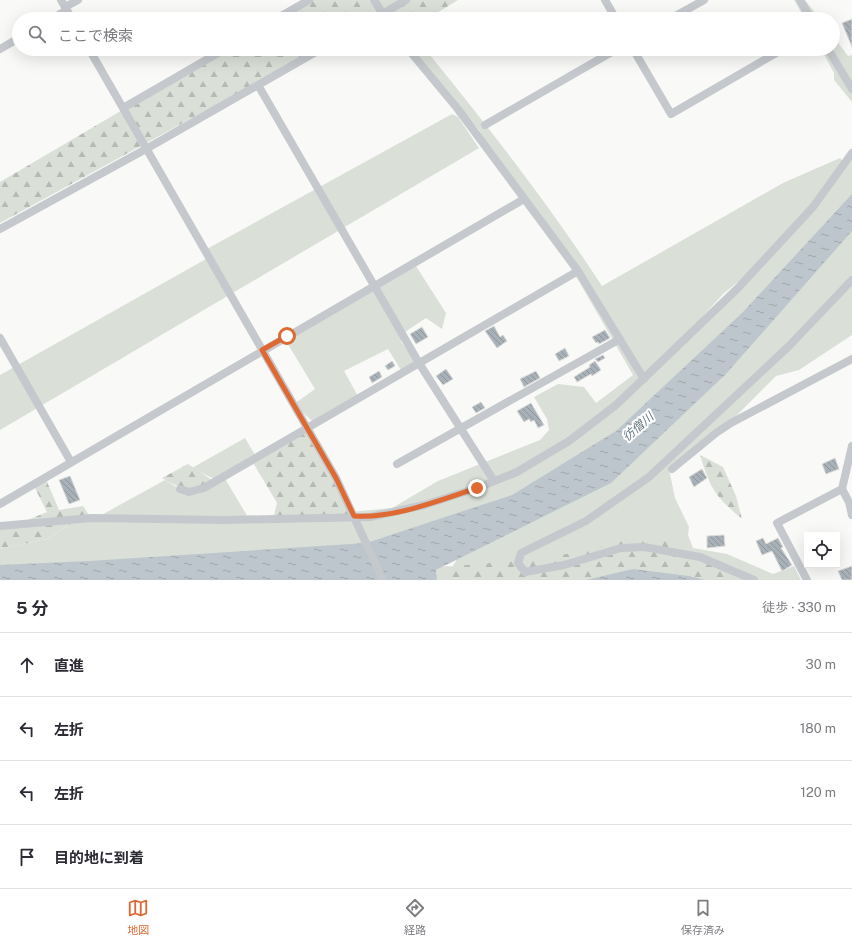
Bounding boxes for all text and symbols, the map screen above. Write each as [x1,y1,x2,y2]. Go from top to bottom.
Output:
search box [12,12,840,56]
icon: search [26,23,48,45]
text: ここで検索 [58,27,133,44]
route start [278,327,296,345]
water label: 彷僧川 [620,409,658,444]
route end [468,479,486,497]
map controls [804,532,840,568]
button: locate [804,532,840,568]
text: 5 分 [16,598,48,618]
text: 徒歩 · 330 m [762,600,836,615]
icon: ahead [16,654,38,676]
text: 直進 [54,657,84,674]
text: 30 m [806,657,836,672]
icon: left [16,718,38,740]
text: 左折 [54,721,84,738]
text: 180 m [800,721,836,736]
icon: left [16,782,38,804]
text: 左折 [54,785,84,802]
text: 120 m [801,785,836,800]
icon: arrive [16,846,38,868]
text: 目的地に到着 [54,849,144,866]
tab: 地図 [127,897,149,937]
tab: 経路 [404,897,426,937]
tab: 保存済み [681,897,725,937]

